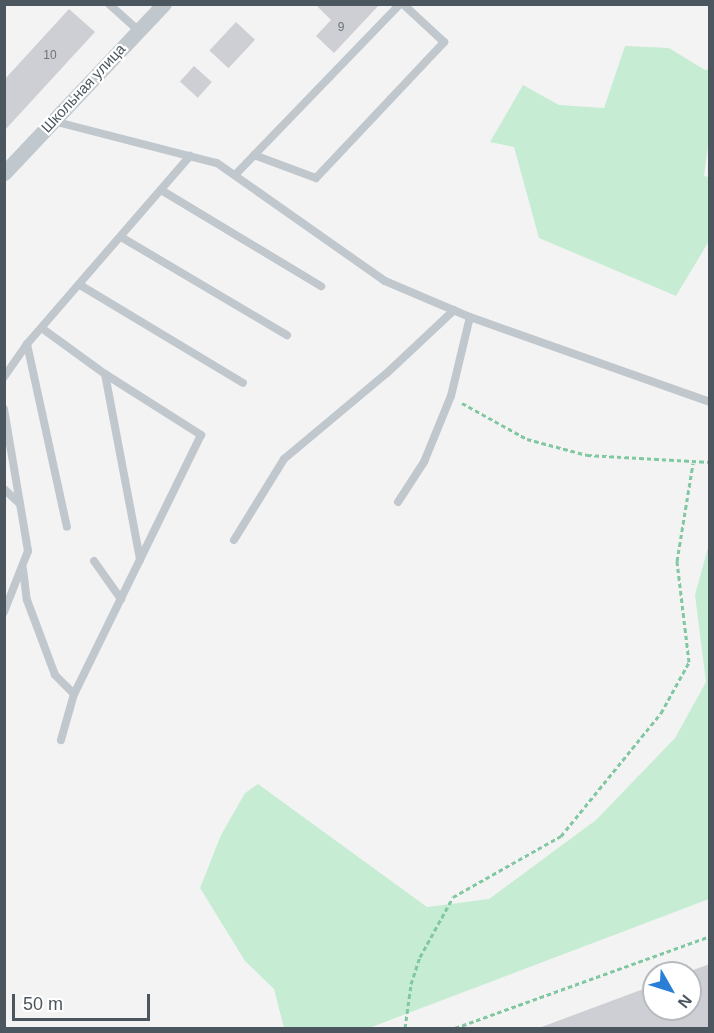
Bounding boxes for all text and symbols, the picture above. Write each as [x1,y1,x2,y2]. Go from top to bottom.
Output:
house number: 9 [338,21,344,35]
street label: Школьная улица [37,40,129,136]
house number: 10 [43,49,57,63]
north arrow [642,961,702,1021]
scale bar [15,982,153,1020]
text: N [675,992,695,1011]
text: 50 m [23,994,63,1014]

